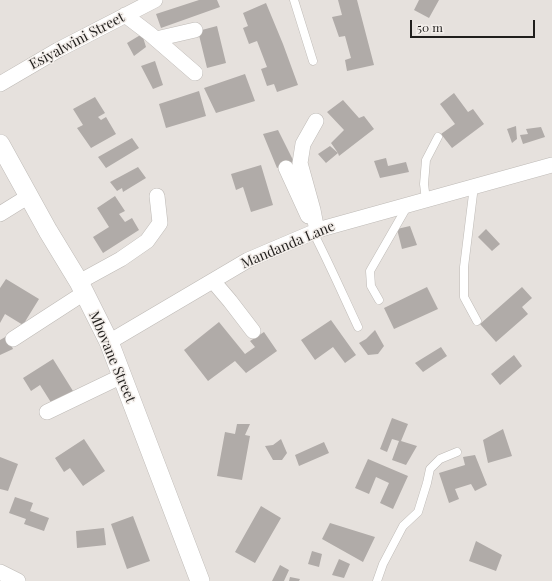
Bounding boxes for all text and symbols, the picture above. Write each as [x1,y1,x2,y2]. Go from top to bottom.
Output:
street label: Esiyalwini Street [27,9,127,73]
scale bar [412,12,537,38]
text: 50 m [417,19,443,35]
street label: Mandanda Lane [239,218,337,272]
street label: Mbovane Street [85,309,139,405]

